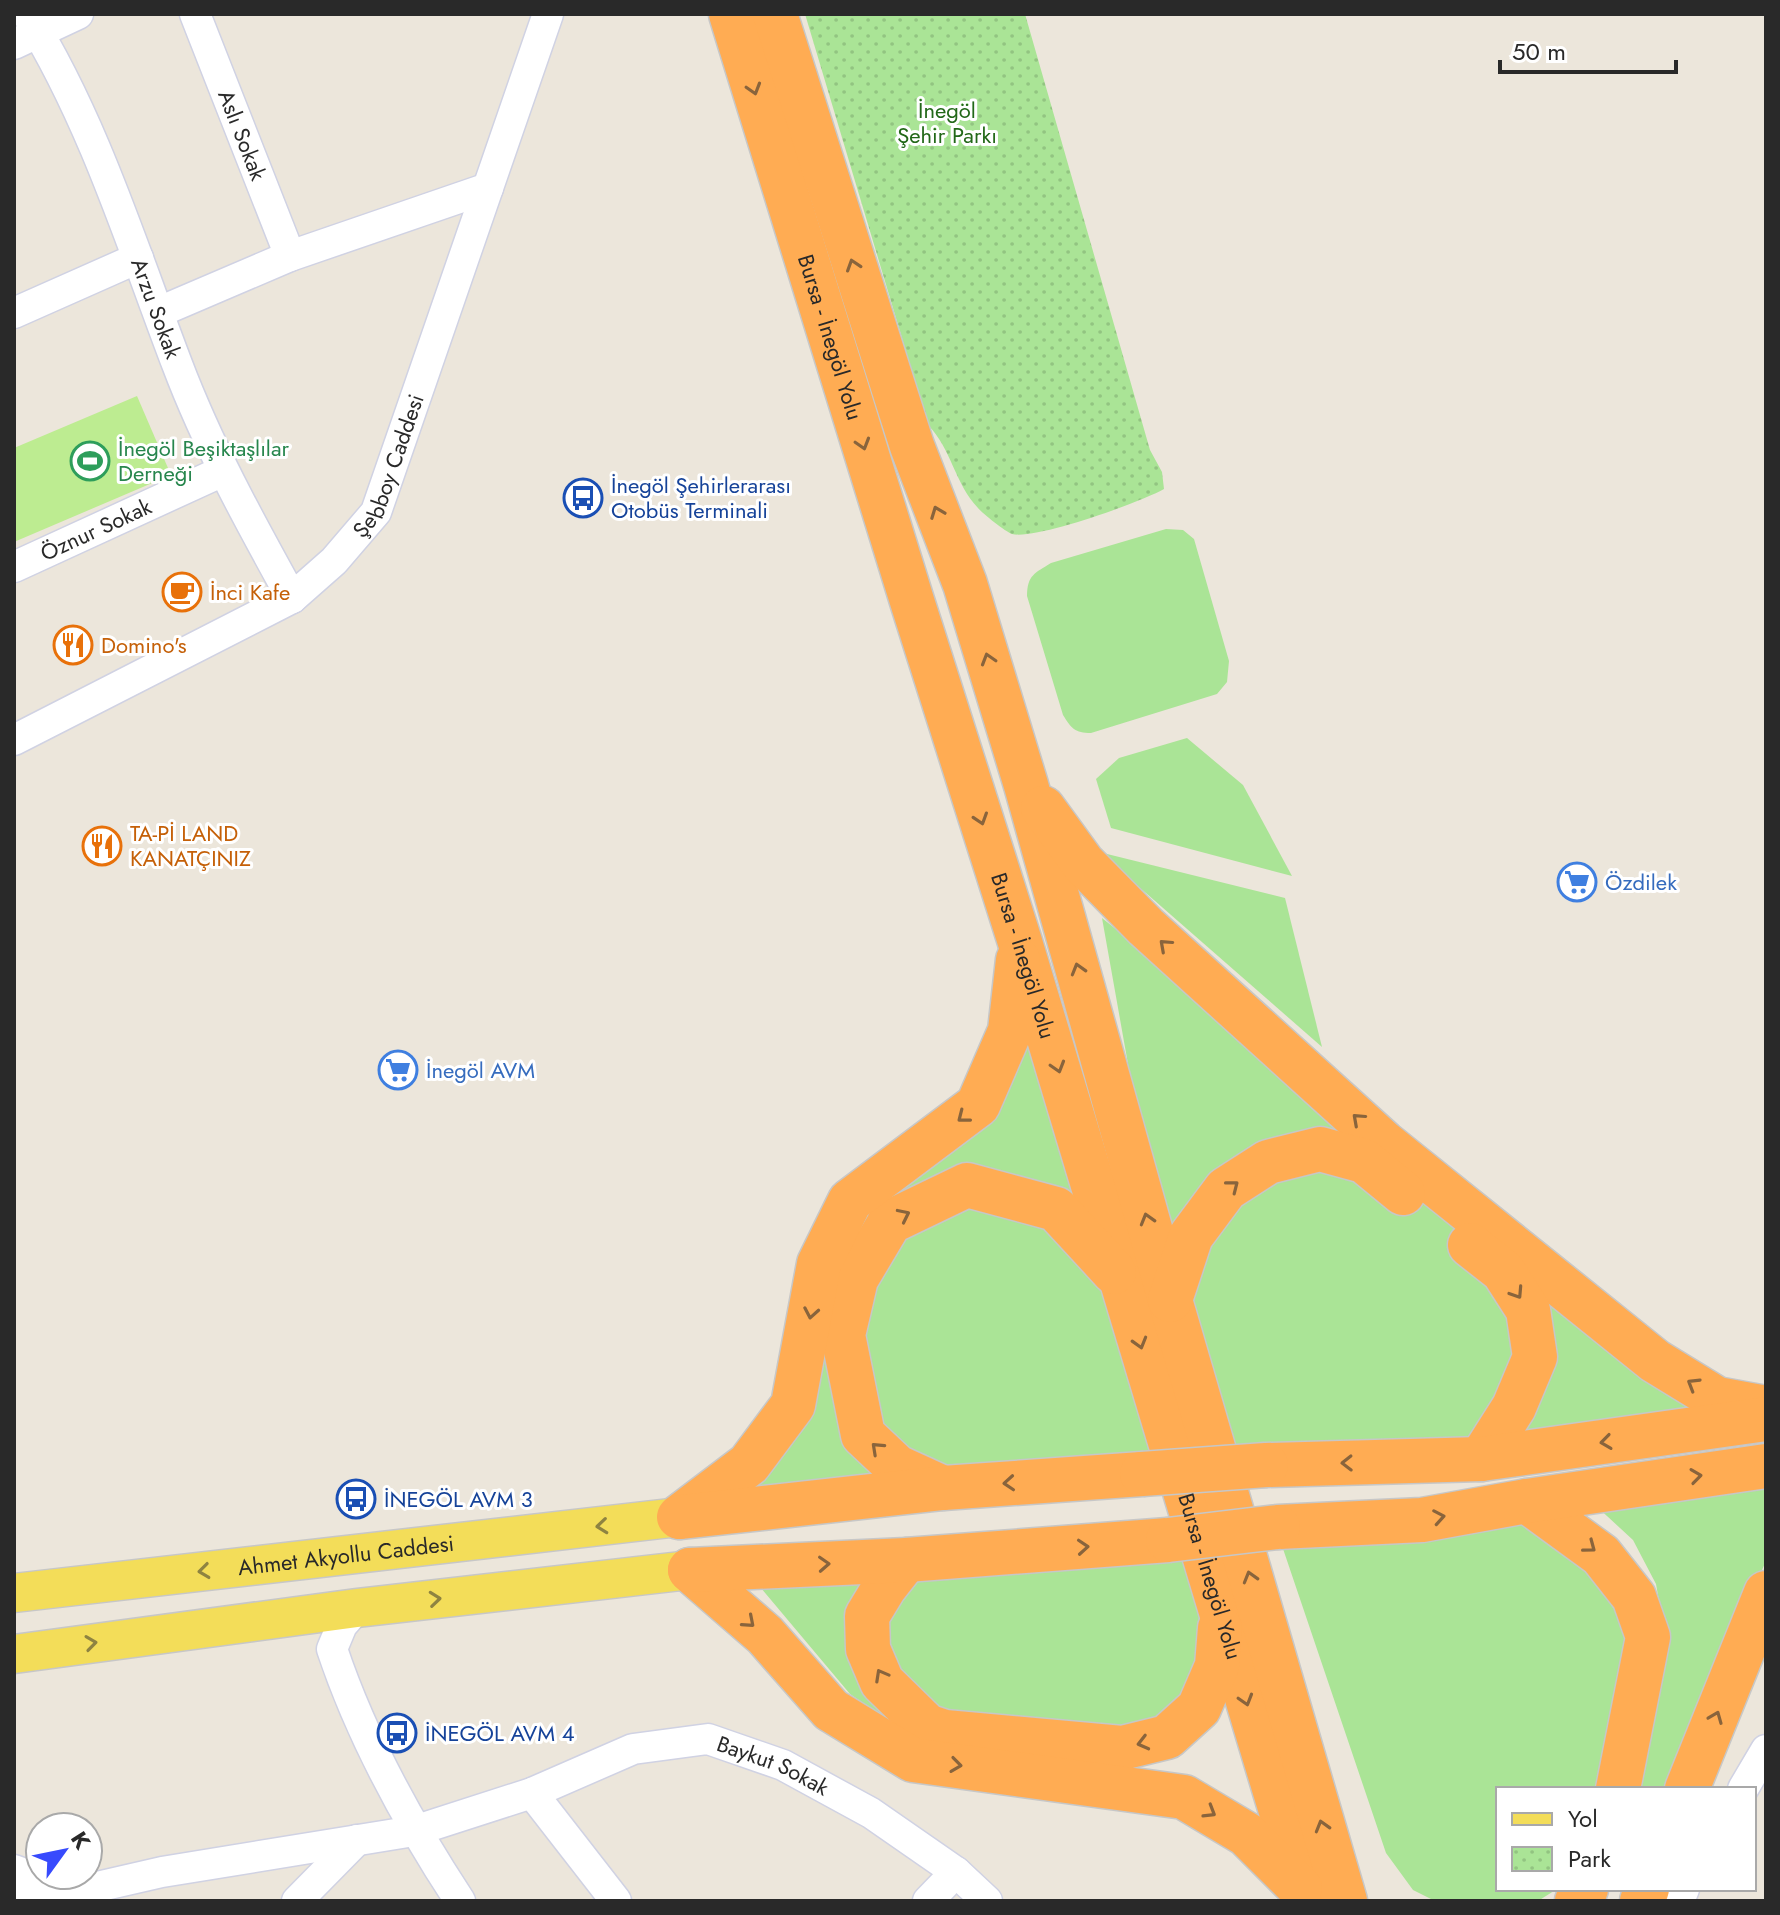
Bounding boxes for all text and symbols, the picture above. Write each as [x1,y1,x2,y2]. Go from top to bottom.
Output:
scale bar [1500,24,1676,74]
text: 50 m [1512,34,1566,69]
one-way arrow [745,81,761,95]
street label: Aslı Sokak [210,85,275,185]
park label: İnegöl Şehir Parkı [897,94,997,151]
street label: Bursa - İnegöl Yolu [790,250,871,424]
street label: Arzu Sokak [123,254,190,363]
one-way arrow [847,259,863,273]
street label: Şebboy Caddesi [345,390,432,545]
place label: İnegöl Beşiktaşlılar Derneği [118,432,290,489]
one-way arrow [854,437,870,451]
sports icon: İnegöl Beşiktaşlılar Derneği [69,440,111,482]
place label: İnegöl Şehirlerarası Otobüs Terminali [611,469,791,526]
bus stop icon: İnegöl Şehirlerarası Otobüs Terminali [562,477,604,519]
street label: Öznur Sokak [35,490,157,569]
one-way arrow [930,505,947,519]
cafe icon: İnci Kafe [161,571,203,613]
place label: İnci Kafe [210,576,290,608]
restaurant icon: Domino's [52,624,94,666]
place label: Domino's [101,629,187,661]
one-way arrow [981,652,997,666]
one-way arrow [971,812,987,826]
place label: TA-Pİ LAND KANATÇINIZ [130,817,251,874]
restaurant icon: TA-Pİ LAND KANATÇINIZ [81,825,123,867]
supermarket icon: Özdilek [1556,861,1598,903]
place label: Özdilek [1605,866,1677,898]
street label: Bursa - İnegöl Yolu [983,869,1064,1042]
one-way arrow [1159,940,1174,954]
one-way arrow [1070,962,1087,976]
supermarket icon: İnegöl AVM [377,1049,419,1091]
place label: İnegöl AVM [426,1054,535,1086]
one-way arrow [1049,1060,1065,1074]
one-way arrow [957,1107,971,1121]
one-way arrow [1352,1114,1367,1129]
one-way arrow [1224,1181,1239,1195]
one-way arrow [895,1209,910,1225]
one-way arrow [1140,1213,1157,1227]
one-way arrow [1507,1284,1522,1299]
one-way arrow [803,1306,820,1320]
one-way arrow [1131,1336,1147,1350]
one-way arrow [1687,1378,1702,1394]
one-way arrow [1599,1433,1612,1450]
one-way arrow [872,1443,886,1457]
one-way arrow [1340,1454,1353,1472]
one-way arrow [1689,1468,1703,1485]
one-way arrow [1002,1474,1015,1491]
bus stop icon: İNEGÖL AVM 3 [335,1478,377,1520]
place label: İNEGÖL AVM 3 [384,1483,533,1515]
street label: Bursa - İnegöl Yolu [1170,1489,1250,1663]
one-way arrow [1432,1509,1446,1526]
one-way arrow [595,1517,608,1534]
street label: Ahmet Akyollu Caddesi [236,1527,456,1583]
one-way arrow [1581,1537,1596,1552]
one-way arrow [1077,1538,1090,1555]
one-way arrow [818,1556,831,1573]
one-way arrow [197,1563,210,1580]
one-way arrow [1243,1570,1259,1584]
one-way arrow [428,1591,442,1608]
one-way arrow [739,1612,754,1626]
one-way arrow [84,1635,98,1652]
one-way arrow [875,1669,891,1684]
one-way arrow [1237,1693,1253,1706]
one-way arrow [1706,1711,1723,1725]
bus stop icon: İNEGÖL AVM 4 [376,1712,418,1754]
place label: İNEGÖL AVM 4 [425,1717,575,1749]
street label: Baykut Sokak [713,1727,835,1803]
one-way arrow [1137,1733,1150,1750]
one-way arrow [949,1756,963,1773]
legend [1496,1787,1756,1891]
text: Yol [1568,1801,1598,1836]
one-way arrow [1201,1802,1216,1818]
north arrow [24,1811,104,1891]
one-way arrow [1315,1820,1331,1834]
text: K [63,1825,99,1856]
text: Park [1568,1841,1611,1876]

